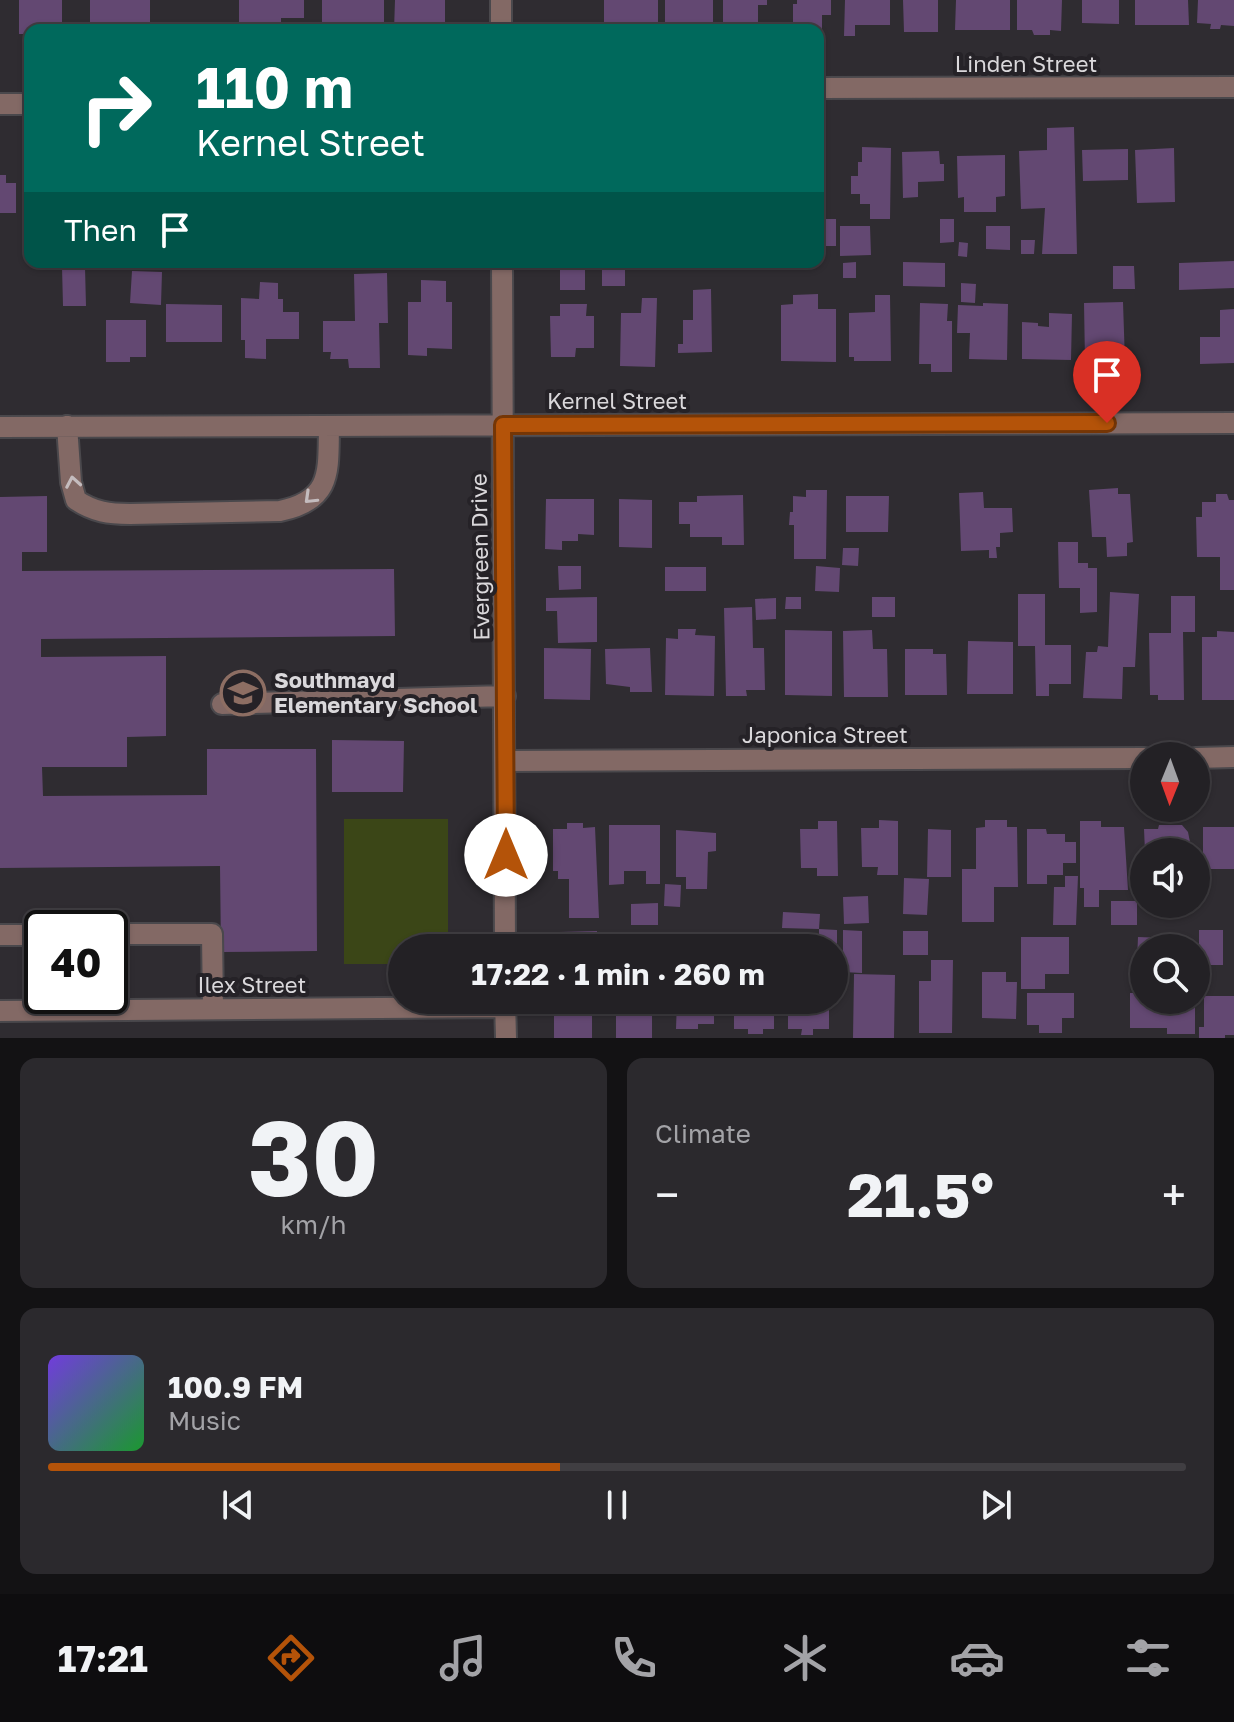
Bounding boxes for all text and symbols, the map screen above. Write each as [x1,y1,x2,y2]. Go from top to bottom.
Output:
street label: Linden Street [955,50,1097,77]
text: 110 m [196,53,353,120]
icon: right [64,56,168,160]
text: Kernel Street [196,121,425,164]
icon: arrive [153,208,197,252]
text: Then [64,212,137,248]
pin [1073,341,1141,423]
icon: arrive [1085,353,1129,397]
street label: Kernel Street [547,387,687,414]
street label: Evergreen Drive [465,473,494,641]
one-way arrow [65,476,82,489]
one-way arrow [305,488,319,503]
place label: Southmayd Elementary School [274,666,477,718]
school or university icon: Southmayd Elementary School [219,669,267,717]
street label: Japonica Street [742,721,908,748]
north arrow [1130,742,1210,822]
map controls [1130,742,1210,1014]
position arrow [464,813,548,897]
button: sound [1130,838,1210,918]
speed limit sign: 40 [24,910,128,1014]
button: search [1130,934,1210,1014]
text: 17:22 · 1 min · 260 m [471,956,765,992]
street label: Ilex Street [198,971,306,998]
text: 30 [248,1094,379,1219]
text: Climate [655,1118,751,1149]
text: 21.5° [847,1158,994,1230]
text: − [655,1168,679,1221]
text: + [1162,1168,1186,1221]
text: km/h [280,1209,347,1240]
text: 100.9 FM [168,1369,303,1405]
text: Music [168,1405,241,1436]
icon: previous [216,1483,260,1527]
icon: pause [595,1483,639,1527]
icon: next [974,1483,1018,1527]
icon: directions [263,1630,319,1686]
icon: music [435,1630,491,1686]
icon: phone [606,1630,662,1686]
icon: climate [777,1630,833,1686]
icon: car [949,1630,1005,1686]
icon: filters [1120,1630,1176,1686]
text: 17:21 [58,1637,148,1680]

